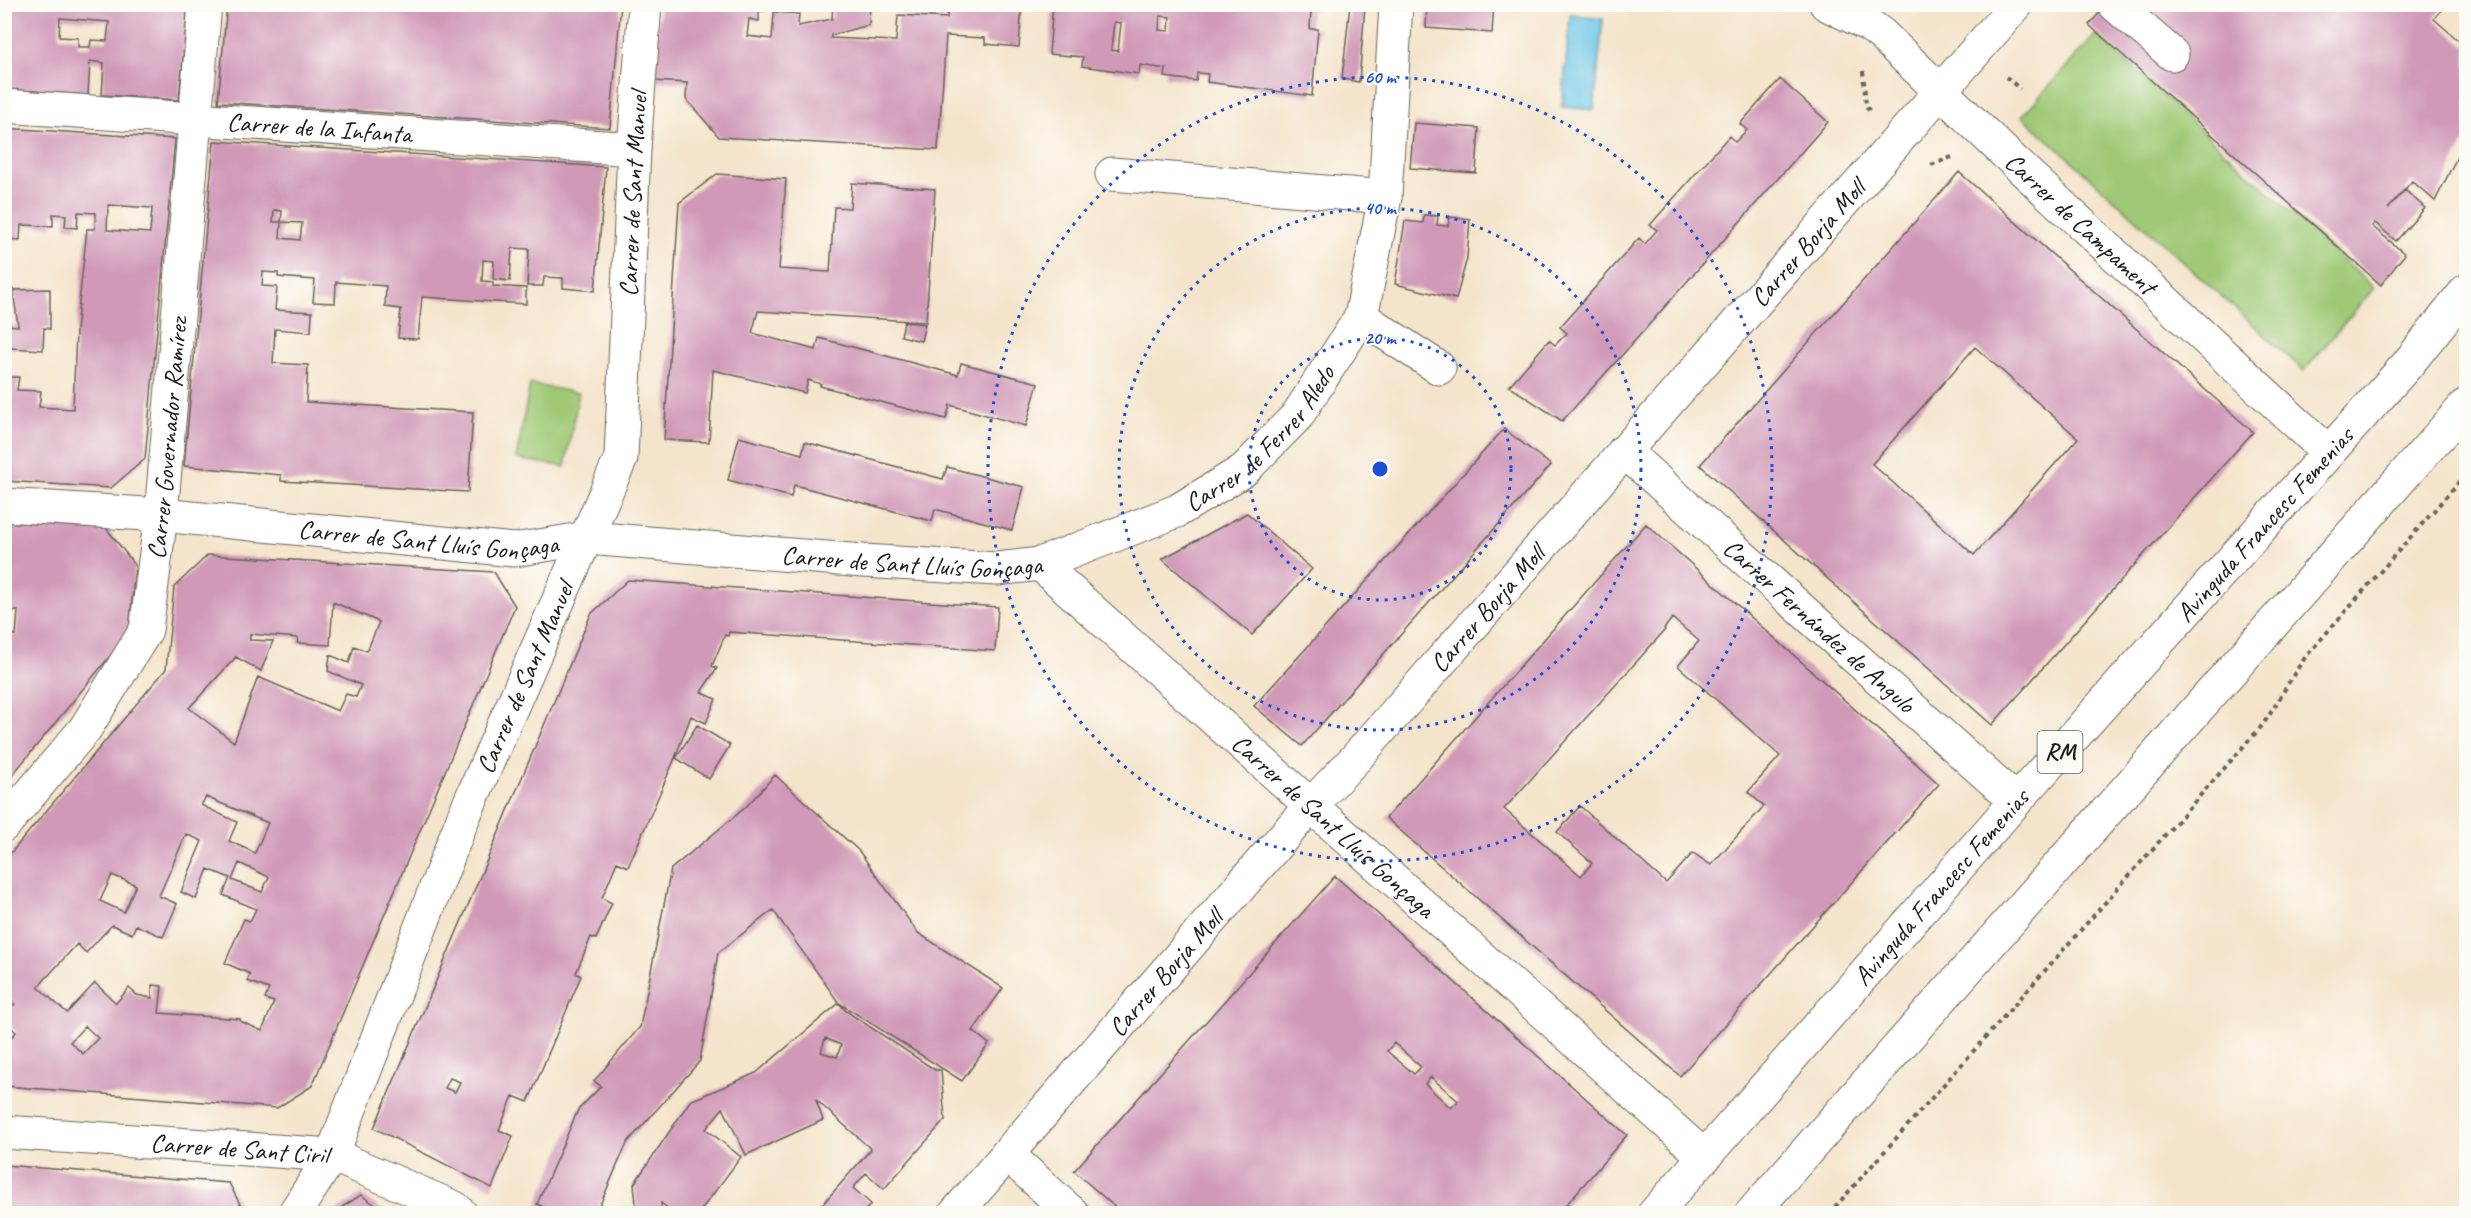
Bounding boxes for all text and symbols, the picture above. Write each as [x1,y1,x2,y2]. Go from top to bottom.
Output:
text: 60 m [1364,66,1397,88]
street label: Carrer de Sant Manuel [612,86,656,297]
street label: Carrer de la Infanta [226,105,415,151]
street label: Carrer de Campament [1998,145,2166,304]
street label: Carrer Borja Moll [1743,170,1875,314]
text: 40 m [1365,197,1397,219]
street label: Carrer Governador Ramírez [139,313,195,561]
text: 20 m [1365,327,1397,349]
street label: Carrer de Ferrer Aledo [1179,358,1343,519]
street label: Avinguda Francesc Femenias [2169,419,2362,629]
centre of rings [1370,459,1390,479]
street label: Carrer de Sant Lluís Gonçaga [297,513,562,567]
street label: Carrer Fernández de Angulo [1716,532,1923,721]
street label: Carrer Borja Moll [1423,535,1555,679]
street label: Carrer de Sant Lluís Gonçaga [780,538,1045,586]
street label: Carrer de Sant Manuel [469,573,583,778]
street label: Carrer de Sant Lluís Gonçaga [1225,727,1442,926]
road number: RM [2038,731,2082,773]
street label: Avinguda Francesc Femenias [1846,780,2038,992]
street label: Carrer Borja Moll [1101,899,1233,1044]
street label: Carrer de Sant Ciril [149,1126,334,1172]

